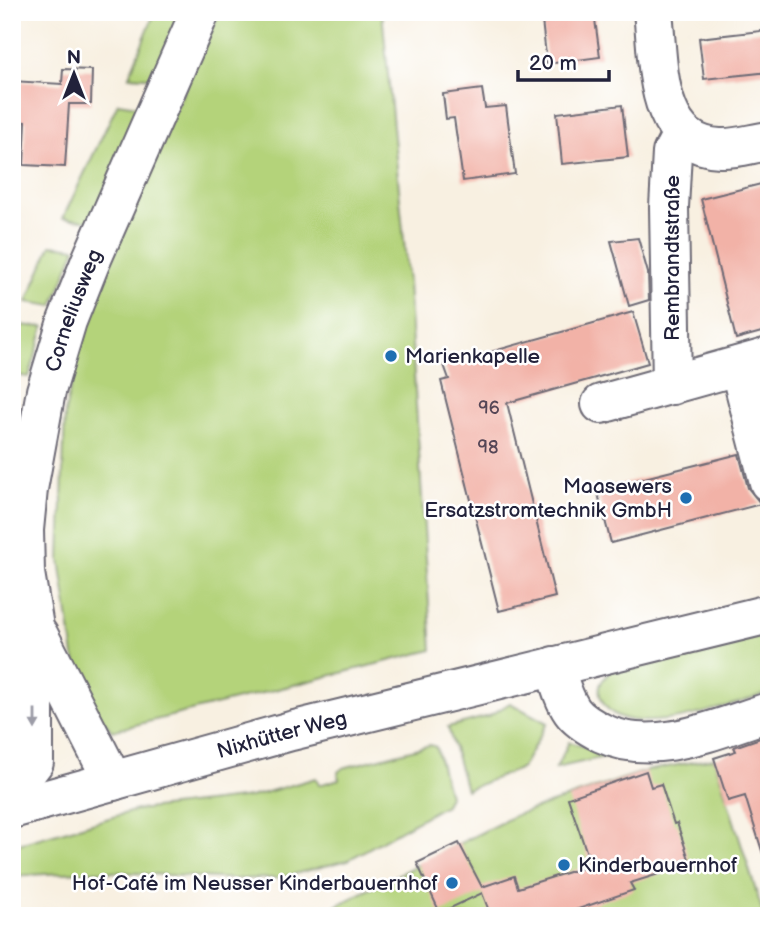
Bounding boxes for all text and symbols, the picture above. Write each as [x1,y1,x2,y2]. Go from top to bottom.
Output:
north arrow [38,38,108,108]
scale bar [518,38,610,82]
text: N [67,47,81,70]
text: 20 m [529,51,577,76]
street label: Rembrandtstraße [660,175,685,341]
street label: Corneliusweg [40,245,108,375]
place label: Marienkapelle [405,344,540,369]
marker: Marienkapelle [383,348,399,364]
house number: 96 [478,398,500,419]
house number: 98 [478,437,498,458]
place label: Maasewers Ersatzstromtechnik GmbH [424,474,672,523]
marker: Maasewers Ersatzstromtechnik GmbH [678,490,694,506]
street label: Nixhütter Weg [214,706,350,764]
one-way arrow [29,708,41,730]
place label: Kinderbauernhof [578,853,738,878]
marker: Kinderbauernhof [556,857,572,873]
place label: Hof-Café im Neusser Kinderbauernhof [72,871,438,896]
marker: Hof-Café im Neusser Kinderbauernhof [444,875,460,891]

